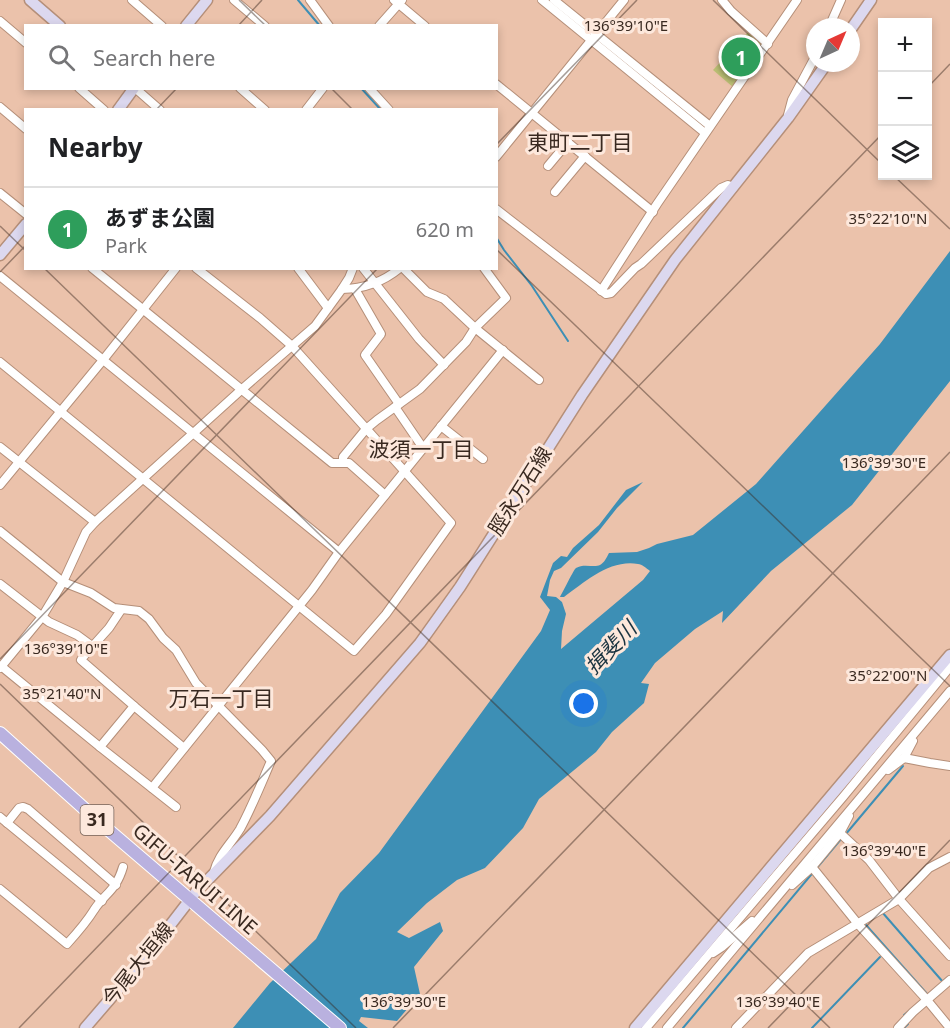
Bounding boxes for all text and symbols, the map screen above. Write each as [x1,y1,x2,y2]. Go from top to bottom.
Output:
text: 136°39'10"E [584,15,668,35]
north arrow [806,18,860,72]
map controls [878,18,932,180]
button: + [878,18,932,72]
search box [24,24,498,90]
pin: 1 [722,34,760,80]
icon: search [45,41,78,74]
text: Search here [93,42,215,72]
button: − [878,72,932,126]
button: layers [878,126,932,180]
district label: 東町二丁目 [528,128,633,156]
text: Nearby [48,129,143,165]
text: あずま公園 [105,202,215,232]
text: 35°22'10"N [849,208,927,228]
text: 1 [62,216,73,243]
text: 620 m [416,216,474,243]
text: Park [105,232,147,259]
district label: 波須一丁目 [369,435,474,463]
street label: 脛永万石線 [482,441,558,540]
text: 136°39'30"E [842,452,926,472]
water label: 揖斐川 [578,613,644,680]
text: 136°39'10"E [24,638,108,658]
text: 35°22'00"N [849,665,927,685]
text: 35°21'40"N [23,683,101,703]
district label: 万石一丁目 [169,684,274,712]
your location [569,689,598,718]
road number: 31 [80,805,114,835]
street label: GIFU-TARUI LINE [127,817,263,940]
text: 136°39'40"E [842,840,926,860]
street label: 今尾大垣線 [96,916,180,1011]
text: 136°39'30"E [362,991,446,1011]
text: 136°39'40"E [736,991,820,1011]

